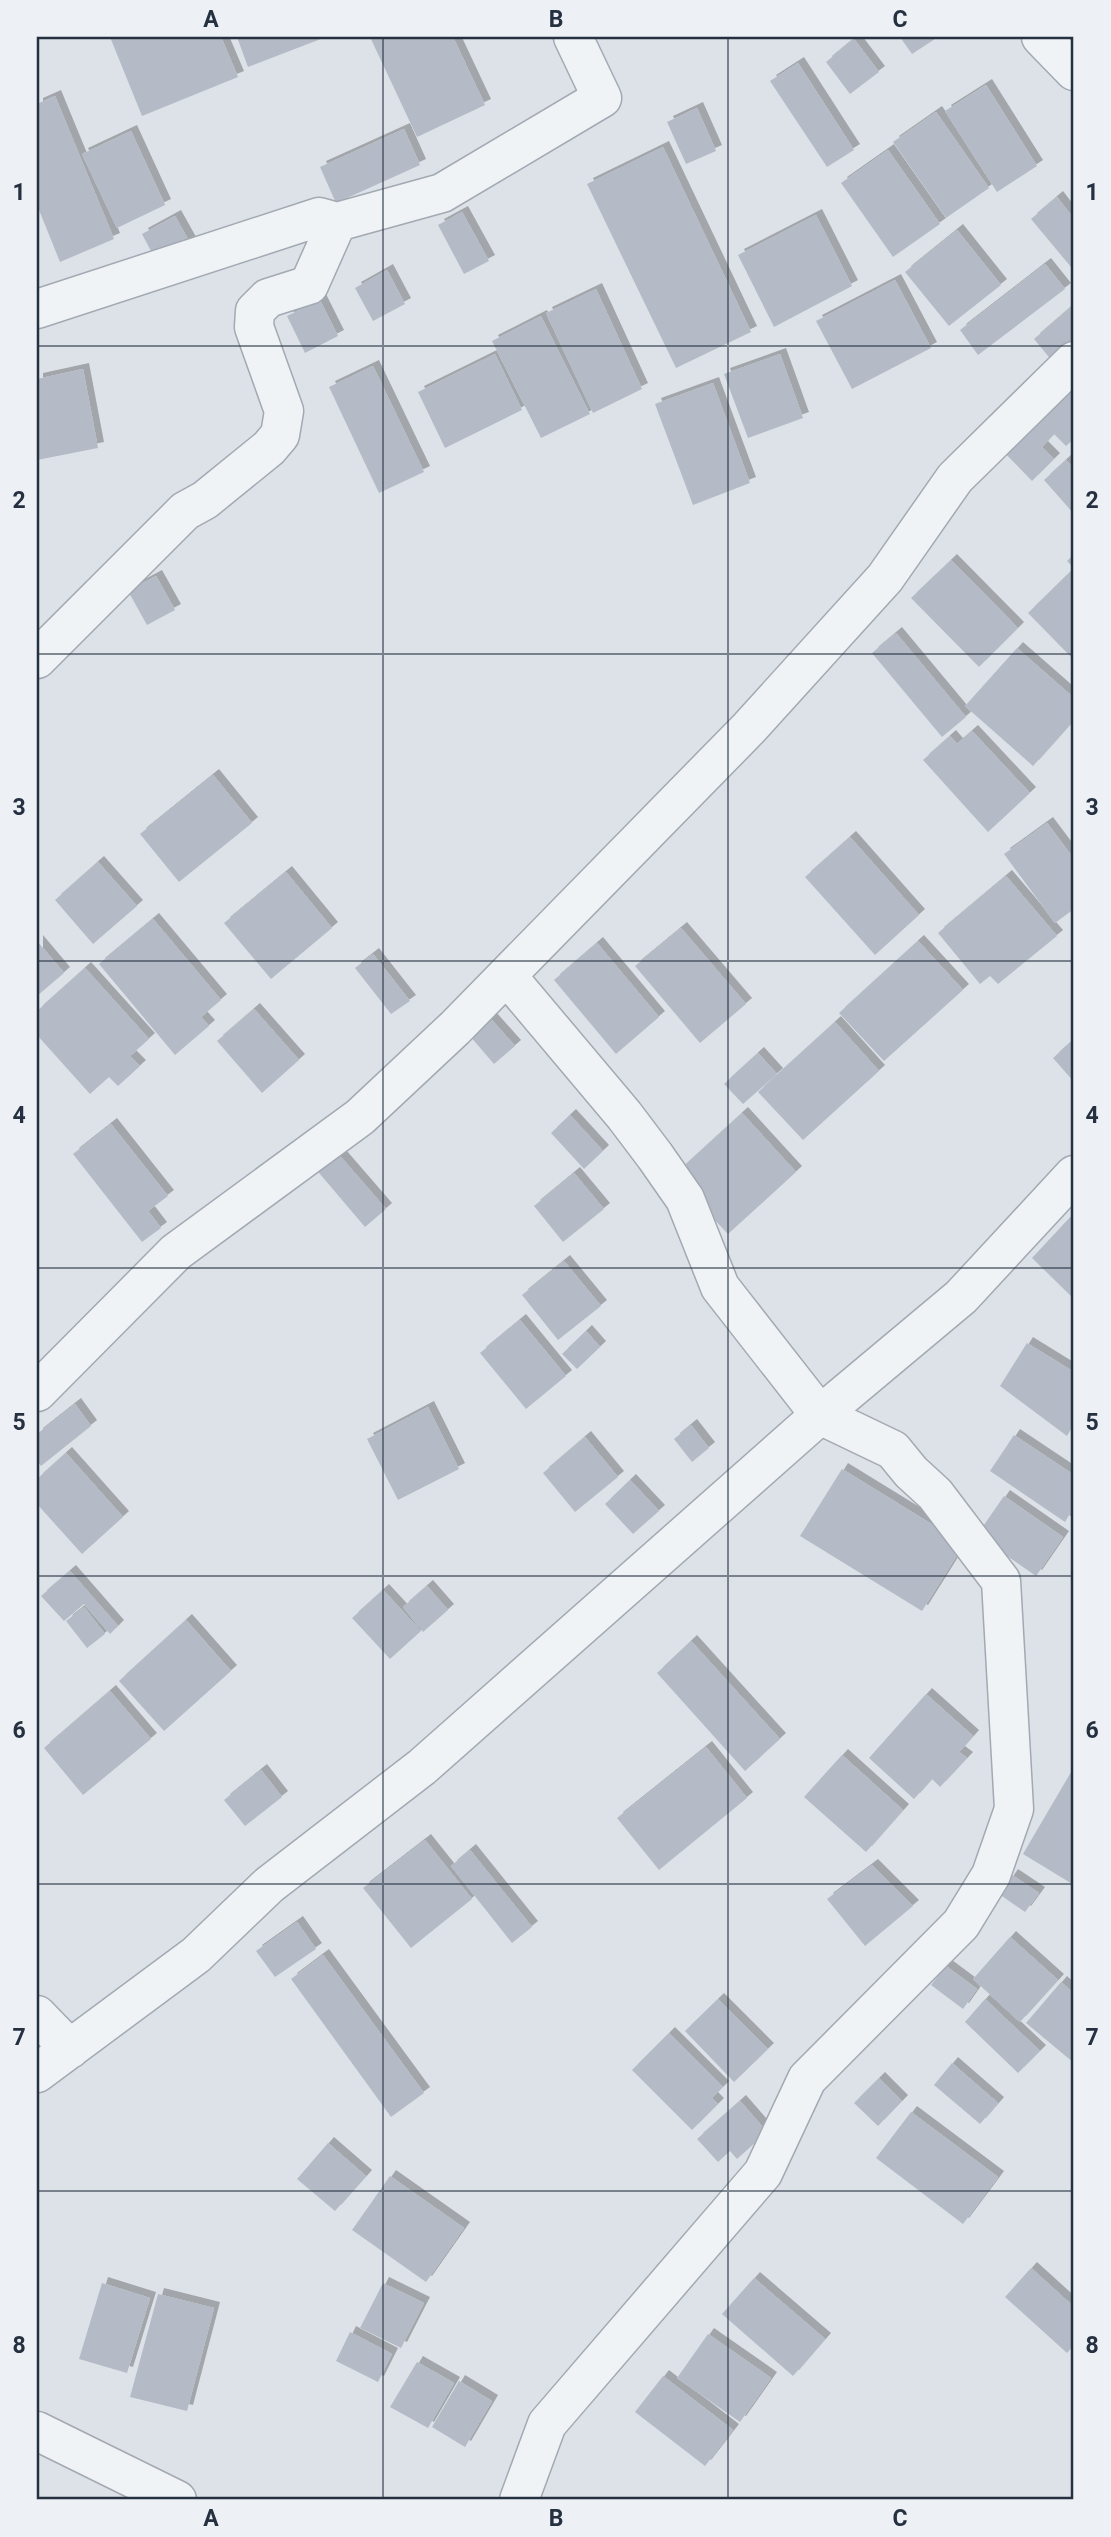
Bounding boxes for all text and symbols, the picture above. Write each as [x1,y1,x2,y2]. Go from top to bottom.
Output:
text: A [203,6,219,33]
text: B [549,6,563,33]
text: C [892,6,908,33]
text: 1 [12,179,26,206]
text: 1 [1085,179,1099,206]
text: 2 [12,487,26,514]
text: 2 [1085,487,1099,514]
text: 3 [12,794,26,821]
text: 3 [1085,794,1099,821]
text: 4 [12,1102,26,1129]
text: 4 [1085,1102,1099,1129]
text: 5 [12,1409,26,1436]
text: 5 [1085,1409,1099,1436]
text: 6 [12,1717,26,1744]
text: 6 [1085,1717,1099,1744]
text: 7 [12,2024,26,2051]
text: 7 [1085,2024,1099,2051]
text: 8 [12,2332,26,2359]
text: 8 [1085,2332,1099,2359]
text: A [203,2505,219,2532]
text: B [549,2505,563,2532]
text: C [892,2505,908,2532]

